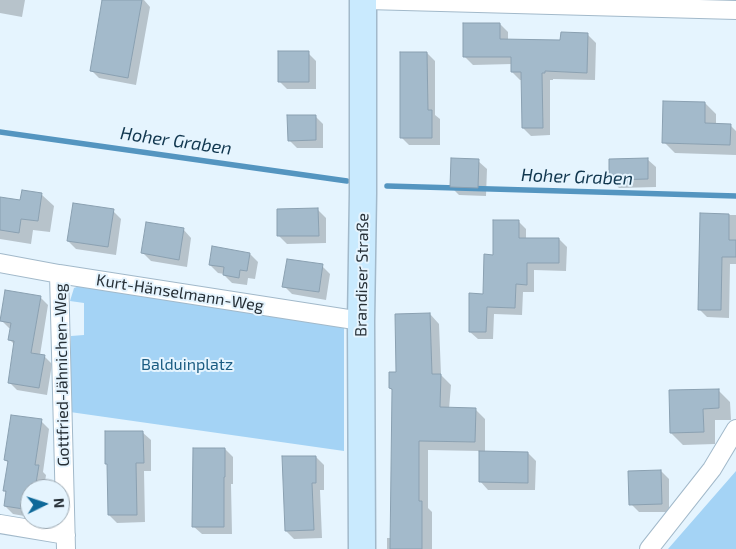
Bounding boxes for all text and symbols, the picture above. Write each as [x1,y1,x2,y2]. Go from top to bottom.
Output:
water label: Hoher Graben [119,122,233,160]
water label: Hoher Graben [521,164,633,190]
street label: Brandiser Straße [351,213,373,337]
street label: Kurt-Hänselmann-Weg [95,270,265,316]
street label: Gottfried-Jähnichen-Weg [51,283,73,467]
park label: Balduinplatz [141,355,233,375]
north arrow [20,479,70,529]
text: N [51,497,68,509]

